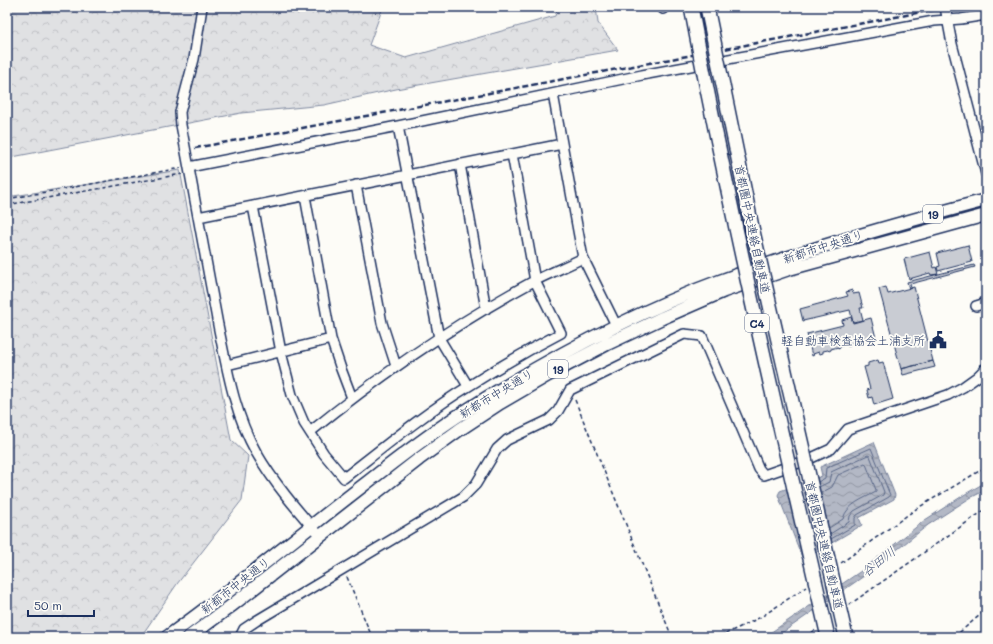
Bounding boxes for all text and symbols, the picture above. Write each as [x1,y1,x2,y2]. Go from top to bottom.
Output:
street label: 首都圏中央連絡自動車道 [731,163,775,295]
road number: 19 [923,205,943,223]
street label: 新都市中央通り [781,225,865,267]
road number: C4 [745,314,769,332]
public building icon: 軽自動車検査協会土浦支所 [928,330,948,350]
place label: 軽自動車検査協会土浦支所 [781,332,925,348]
road number: 19 [548,360,568,378]
street label: 新都市中央通り [456,365,536,421]
street label: 首都圏中央連絡自動車道 [802,479,848,611]
water label: 谷田川 [857,542,899,580]
street label: 新都市中央通り [197,553,273,617]
scale bar [28,592,94,618]
text: 50 m [34,597,62,613]

